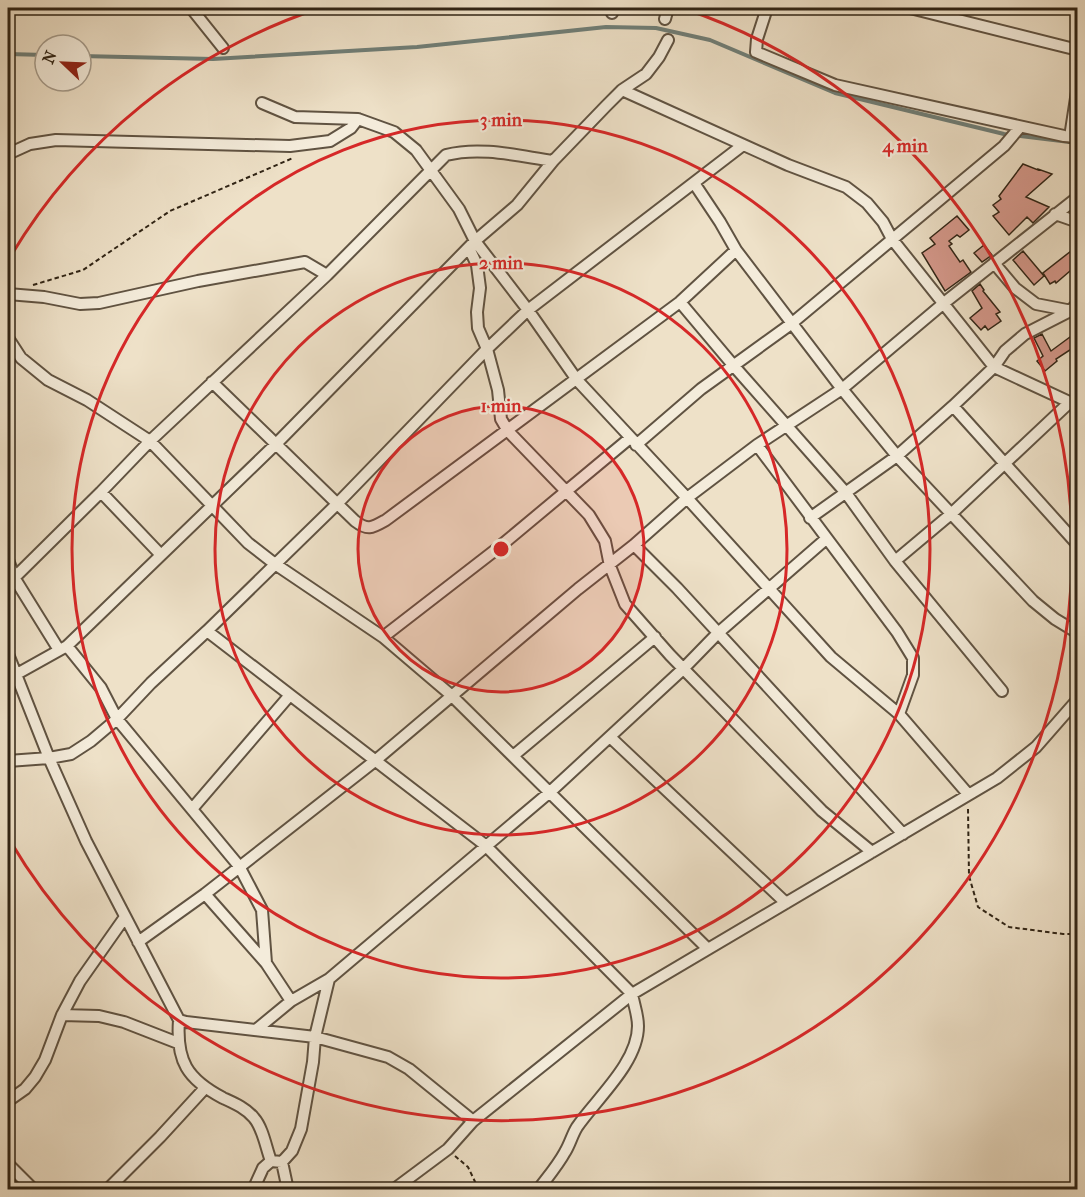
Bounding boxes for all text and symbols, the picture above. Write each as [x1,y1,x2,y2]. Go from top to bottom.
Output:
north arrow [33,33,93,93]
text: N [39,47,61,67]
text: 3 min [480,110,523,131]
text: 4 min [881,136,928,157]
text: 2 min [479,253,523,274]
text: 1 min [480,396,522,417]
centre of rings [491,539,511,559]

